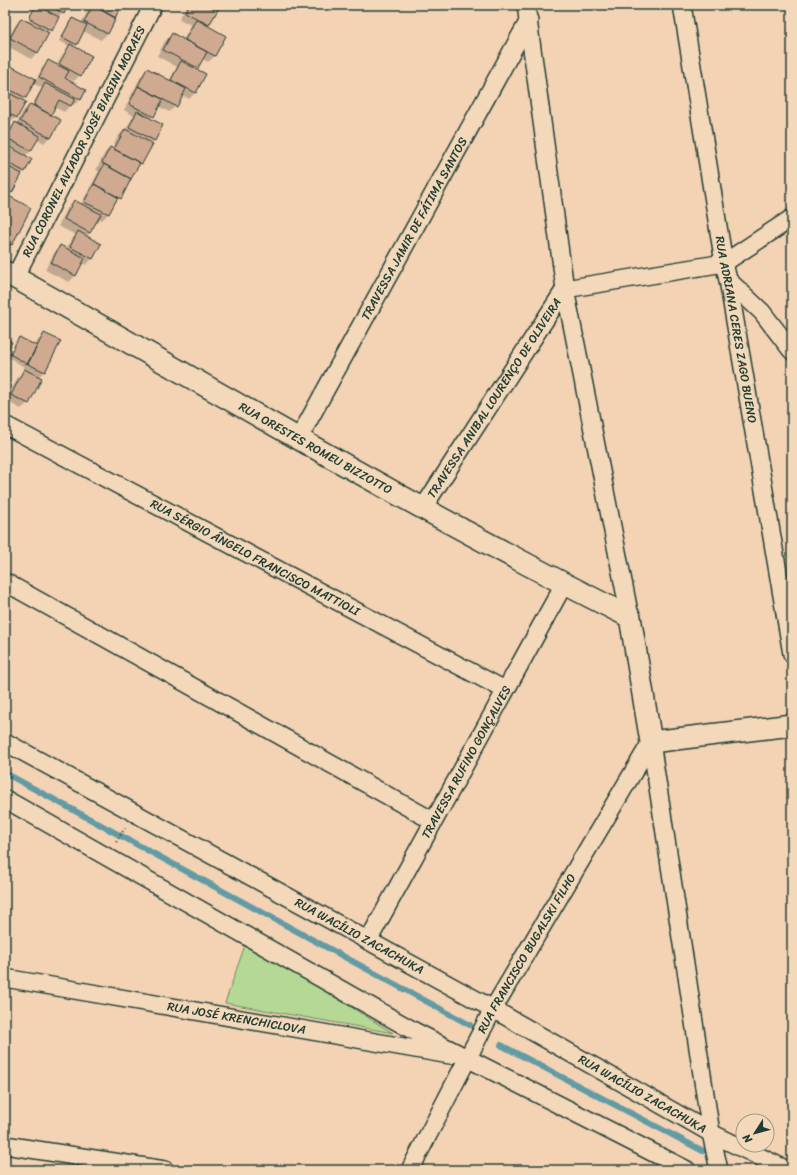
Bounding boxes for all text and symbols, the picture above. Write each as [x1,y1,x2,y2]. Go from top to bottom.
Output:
street label: RUA CORONEL AVIADOR JOSÉ BIAGINI MORAES [16,21,152,261]
street label: TRAVESSA JAMIR DE FÁTIMA SANTOS [355,132,474,324]
street label: RUA ADRIANA CERES ZAGO BUENO [709,234,763,425]
street label: TRAVESSA ANIBAL LOURENÇO DE OLIVEIRA [421,293,568,503]
street label: RUA ORESTES ROMEU BIZZOTTO [234,396,397,500]
street label: RUA SÉRGIO ÂNGELO FRANCISCO MATTIOLI [146,493,365,623]
street label: TRAVESSA RUFINO GONÇALVES [415,681,517,843]
street label: RUA FRANCISCO BUGALSKI FILHO [471,869,582,1037]
street label: RUA WACÍLIO ZACACHUKA [291,892,428,980]
street label: RUA JOSÉ KRENCHICLOVA [166,995,308,1041]
street label: RUA WACÍLIO ZACACHUKA [574,1049,711,1139]
north arrow [735,1113,775,1153]
text: N [737,1130,758,1148]

